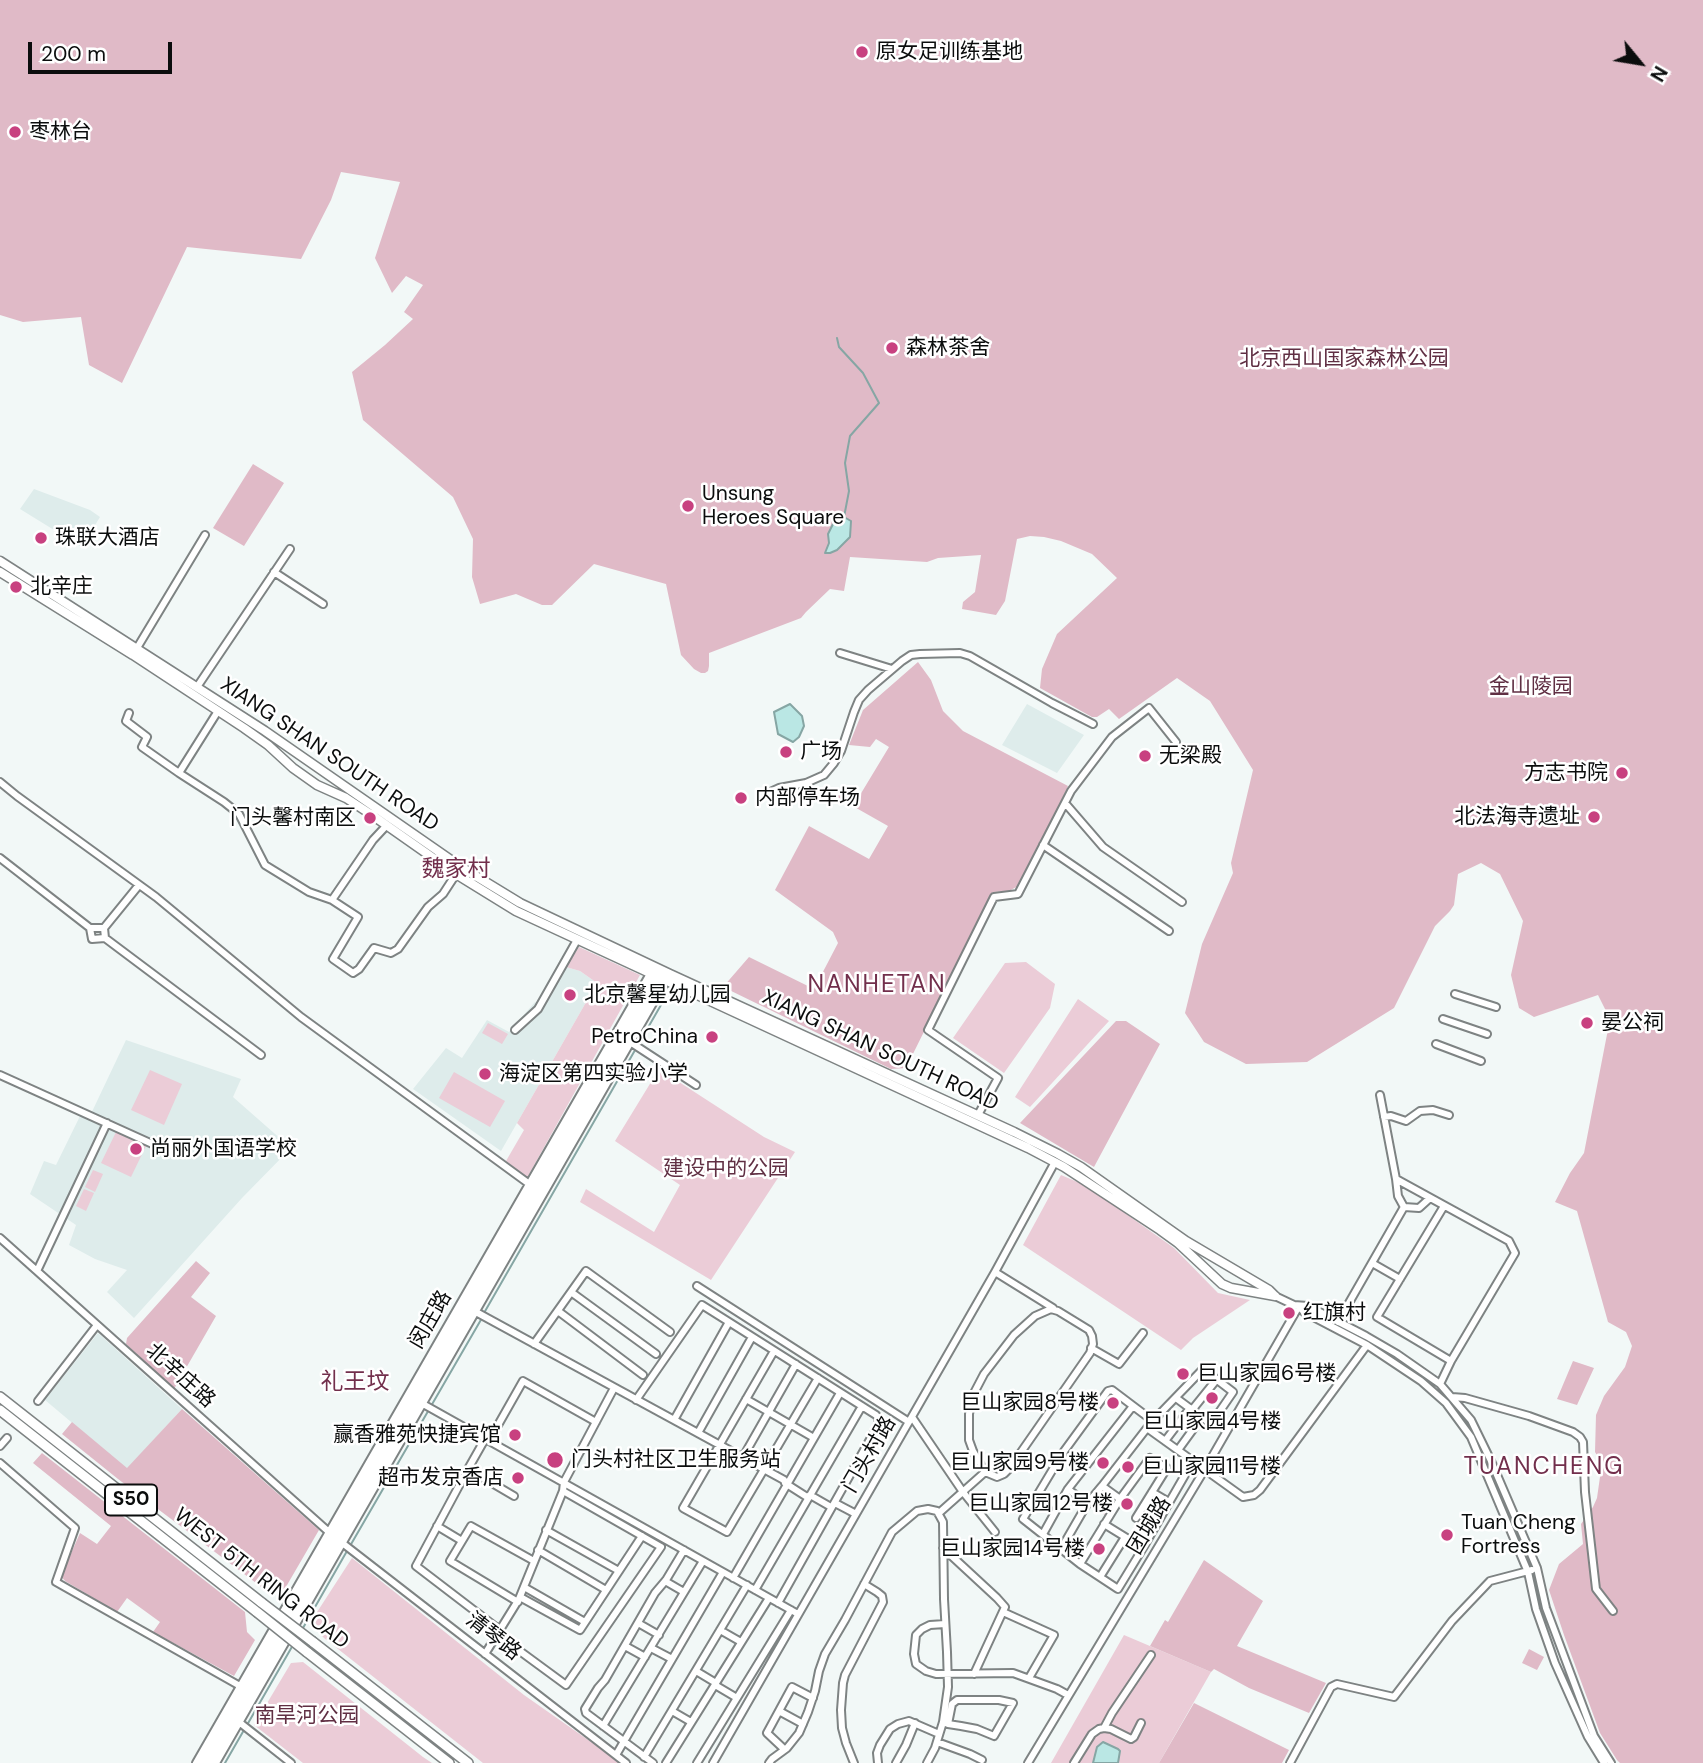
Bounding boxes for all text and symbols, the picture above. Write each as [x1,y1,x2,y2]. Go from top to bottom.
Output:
scale bar [32,28,175,72]
north arrow [1605,28,1675,98]
place label: 原女足训练基地 [876,39,1023,65]
text: 200 m [41,40,106,68]
marker: 原女足训练基地 [854,44,870,60]
text: N [1644,61,1673,86]
place label: 枣林台 [29,119,92,145]
marker: 枣林台 [7,124,23,140]
place label: 森林茶舍 [906,335,990,361]
marker: 森林茶舍 [884,340,900,356]
park label: 北京西山国家森林公园 [1239,346,1449,372]
place label: Unsung Heroes Square [702,481,844,531]
marker: Unsung Heroes Square [680,498,696,514]
place label: 珠联大酒店 [55,525,160,551]
marker: 珠联大酒店 [33,530,49,546]
place label: 北辛庄 [30,574,93,600]
marker: 北辛庄 [8,579,24,595]
street label: XIANG SHAN SOUTH ROAD [215,672,443,838]
park label: 金山陵园 [1489,674,1573,700]
place label: 广场 [800,739,842,765]
place label: 无梁殿 [1159,743,1222,769]
marker: 广场 [778,744,794,760]
marker: 无梁殿 [1137,748,1153,764]
place label: 方志书院 [1524,760,1608,786]
marker: 方志书院 [1614,765,1630,781]
place label: 内部停车场 [755,785,860,811]
marker: 内部停车场 [733,790,749,806]
place label: 北法海寺遗址 [1454,804,1580,830]
place label: 门头馨村南区 [230,805,356,831]
marker: 北法海寺遗址 [1586,809,1602,825]
marker: 门头馨村南区 [362,810,378,826]
district label: 魏家村 [422,856,490,884]
district label: NANHETAN [808,972,946,1000]
place label: 北京馨星幼儿园 [584,982,731,1008]
street label: XIANG SHAN SOUTH ROAD [758,985,1002,1117]
marker: 北京馨星幼儿园 [562,987,578,1003]
place label: 晏公祠 [1601,1010,1664,1036]
marker: 晏公祠 [1579,1015,1595,1031]
place label: PetroChina [591,1024,698,1050]
marker: PetroChina [704,1029,720,1045]
place label: 海淀区第四实验小学 [499,1061,688,1087]
marker: 海淀区第四实验小学 [477,1066,493,1082]
place label: 尚丽外国语学校 [150,1136,297,1162]
marker: 尚丽外国语学校 [128,1141,144,1157]
park label: 建设中的公园 [663,1156,789,1182]
street label: 闵庄路 [404,1286,458,1354]
place label: 红旗村 [1303,1300,1366,1326]
marker: 红旗村 [1281,1305,1297,1321]
street label: 北辛庄路 [140,1339,220,1413]
place label: 巨山家园6号楼 [1197,1361,1336,1387]
marker: 巨山家园6号楼 [1175,1366,1191,1382]
district label: 礼王坟 [321,1369,389,1397]
place label: 巨山家园8号楼 [960,1390,1099,1416]
marker: 巨山家园4号楼 [1204,1390,1220,1406]
marker: 巨山家园8号楼 [1105,1395,1121,1411]
place label: 巨山家园4号楼 [1143,1409,1281,1435]
street label: 门头村路 [838,1412,902,1498]
place label: 赢香雅苑快捷宾馆 [333,1422,501,1448]
marker: 赢香雅苑快捷宾馆 [507,1427,523,1443]
place label: 门头村社区卫生服务站 [571,1447,781,1473]
marker: 门头村社区卫生服务站 [545,1450,565,1470]
place label: 巨山家园9号楼 [950,1450,1089,1476]
place label: 巨山家园11号楼 [1142,1454,1281,1480]
district label: TUANCHENG [1465,1454,1623,1482]
marker: 巨山家园9号楼 [1095,1455,1111,1471]
marker: 巨山家园11号楼 [1120,1459,1136,1475]
place label: 超市发京香店 [378,1465,504,1491]
marker: 超市发京香店 [510,1470,526,1486]
road number: S50 [105,1484,157,1516]
place label: 巨山家园12号楼 [968,1491,1113,1517]
street label: 团城路 [1123,1493,1177,1559]
marker: 巨山家园12号楼 [1119,1496,1135,1512]
street label: WEST 5TH RING ROAD [169,1503,353,1655]
place label: Tuan Cheng Fortress [1461,1510,1576,1560]
marker: Tuan Cheng Fortress [1439,1527,1455,1543]
place label: 巨山家园14号楼 [940,1536,1085,1562]
marker: 巨山家园14号楼 [1091,1541,1107,1557]
street label: 清琴路 [460,1608,526,1666]
park label: 南旱河公园 [255,1703,359,1729]

